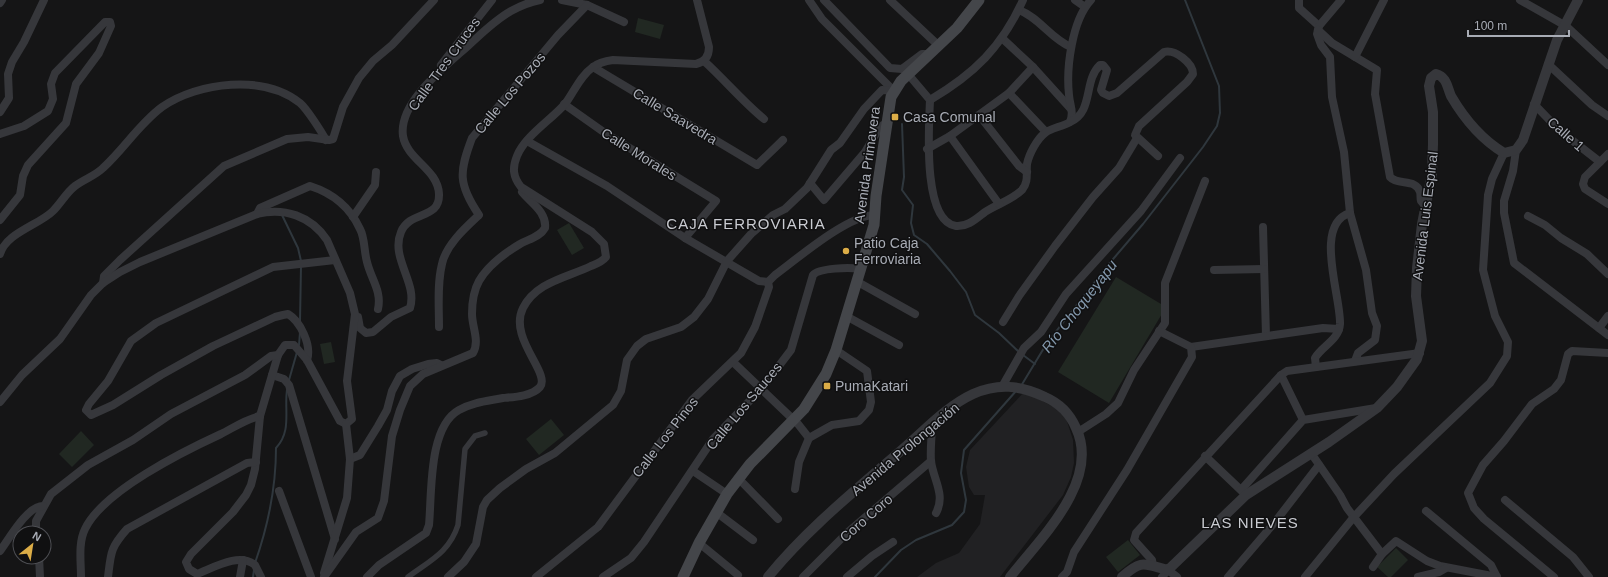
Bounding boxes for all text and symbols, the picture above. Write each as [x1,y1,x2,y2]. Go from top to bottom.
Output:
scale bar [1468,12,1569,38]
street label: Calle Tres Cruces [405,14,483,114]
text: 100 m [1474,19,1507,33]
street label: Calle Los Pozos [471,49,549,137]
street label: Calle Saavedra [630,84,720,148]
street label: Avenida Primavera [851,105,883,225]
place label: Casa Comunal [903,109,996,125]
marker: Casa Comunal [890,112,900,122]
street label: Calle 1 [1544,114,1588,154]
street label: Calle Morales [598,125,680,183]
street label: Avenida Luis Espinal [1409,151,1441,281]
district label: CAJA FERROVIARIA [666,215,826,232]
place label: Patio Caja Ferroviaria [854,235,921,267]
marker: Patio Caja Ferroviaria [841,246,851,256]
water label: Río Choqueyapu [1038,256,1121,356]
street label: Calle Los Sauces [703,359,785,453]
place label: PumaKatari [835,378,908,394]
marker: PumaKatari [822,381,832,391]
street label: Calle Los Pinos [629,394,701,480]
street label: Avenida Prolongación [848,399,962,499]
street label: Coro Coro [836,491,896,545]
district label: LAS NIEVES [1201,514,1299,531]
north arrow [12,525,52,565]
text: N [31,529,43,544]

